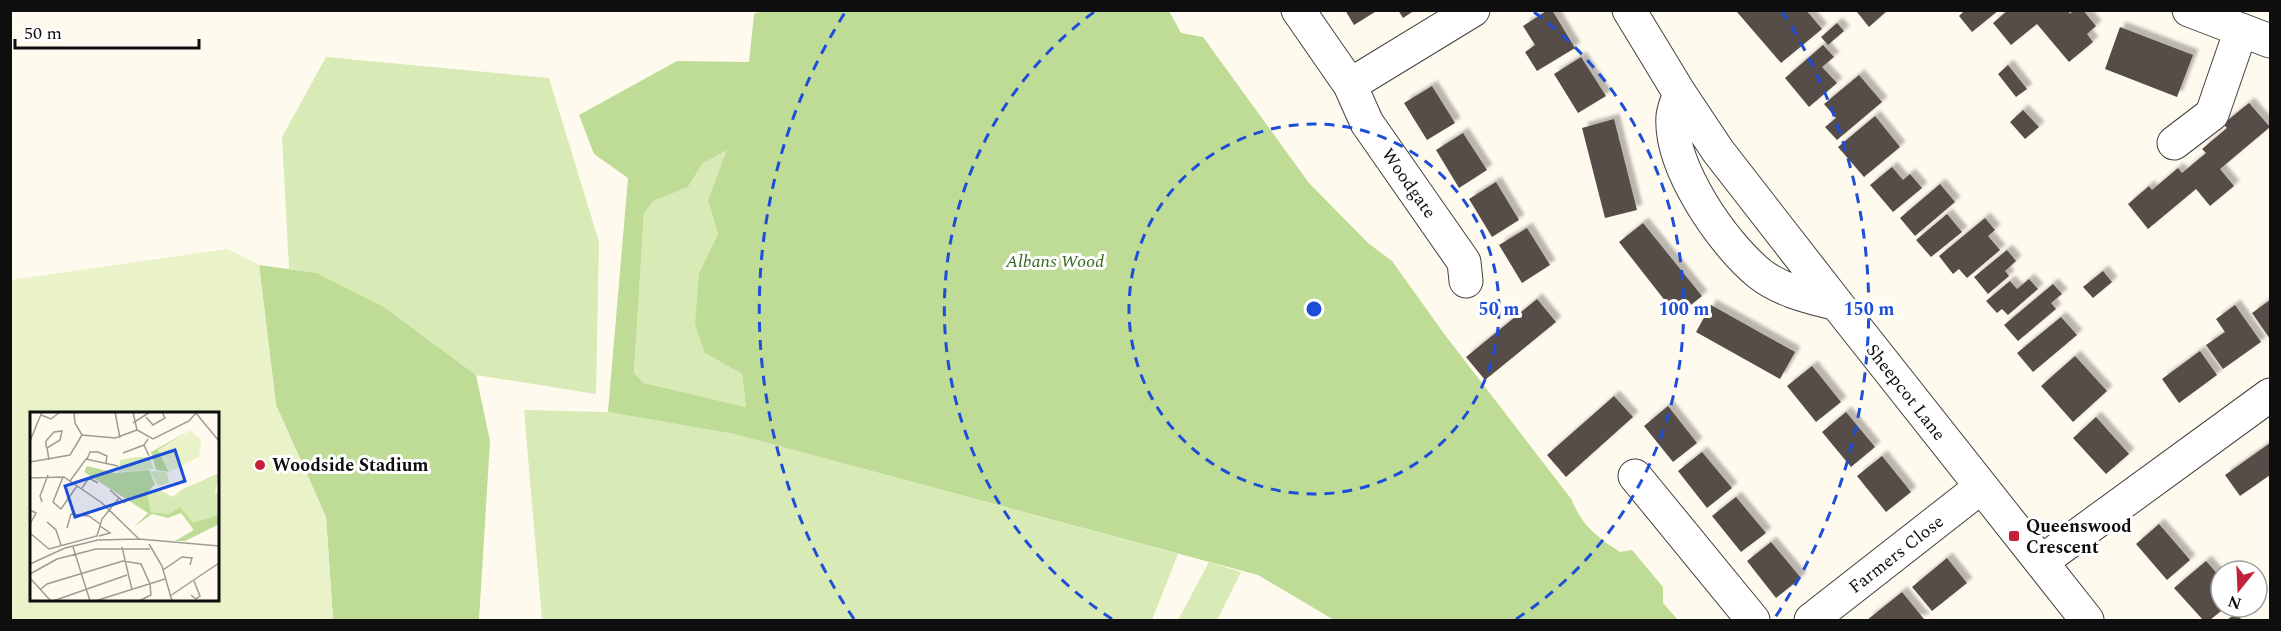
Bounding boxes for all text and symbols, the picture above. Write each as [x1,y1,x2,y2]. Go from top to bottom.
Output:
scale bar [15,12,200,50]
text: 50 m [24,20,62,47]
street label: Woodgate [1374,143,1443,224]
park label: Albans Wood [1005,248,1104,275]
text: 50 m [1479,296,1519,323]
text: 100 m [1658,296,1710,323]
text: 150 m [1843,296,1895,323]
centre of rings [1304,299,1324,319]
street label: Sheepcot Lane [1859,338,1952,446]
inset map [30,412,219,601]
place label: Woodside Stadium [272,452,429,479]
marker: Woodside Stadium [253,458,267,472]
street label: Farmers Close [1843,508,1950,600]
place label: Queenswood Crescent [2026,513,2132,561]
marker: Queenswood Crescent [2007,529,2021,543]
north arrow [2209,559,2269,619]
text: N [2225,589,2245,616]

